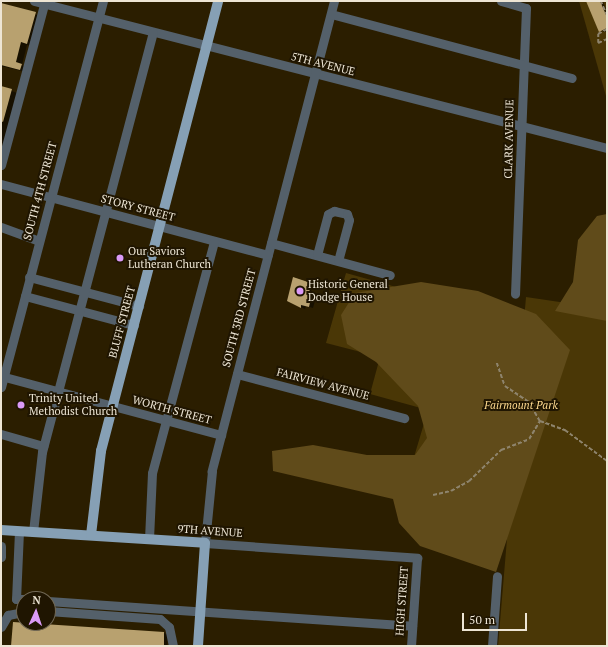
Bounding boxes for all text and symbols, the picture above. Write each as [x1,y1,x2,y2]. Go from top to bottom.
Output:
street label: 5TH AVENUE [290,50,356,78]
street label: CLARK AVENUE [502,99,516,179]
street label: SOUTH 4TH STREET [20,140,60,242]
street label: STORY STREET [100,192,176,224]
place label: Our Saviors Lutheran Church [128,245,211,271]
marker: Our Saviors Lutheran Church [115,253,125,263]
street label: SOUTH 3RD STREET [219,267,259,369]
place label: Historic General Dodge House [308,278,388,304]
street label: BLUFF STREET [106,284,138,360]
marker: Historic General Dodge House [295,286,305,296]
street label: FAIRVIEW AVENUE [275,365,371,403]
place label: Trinity United Methodist Church [29,392,117,418]
street label: WORTH STREET [131,393,213,427]
park label: Fairmount Park [484,398,558,412]
marker: Trinity United Methodist Church [16,400,26,410]
street label: 9TH AVENUE [177,522,243,540]
street label: HIGH STREET [393,566,411,636]
north arrow [16,591,56,631]
text: N [32,593,41,607]
scale bar [464,605,529,631]
text: 50 m [469,612,495,627]

